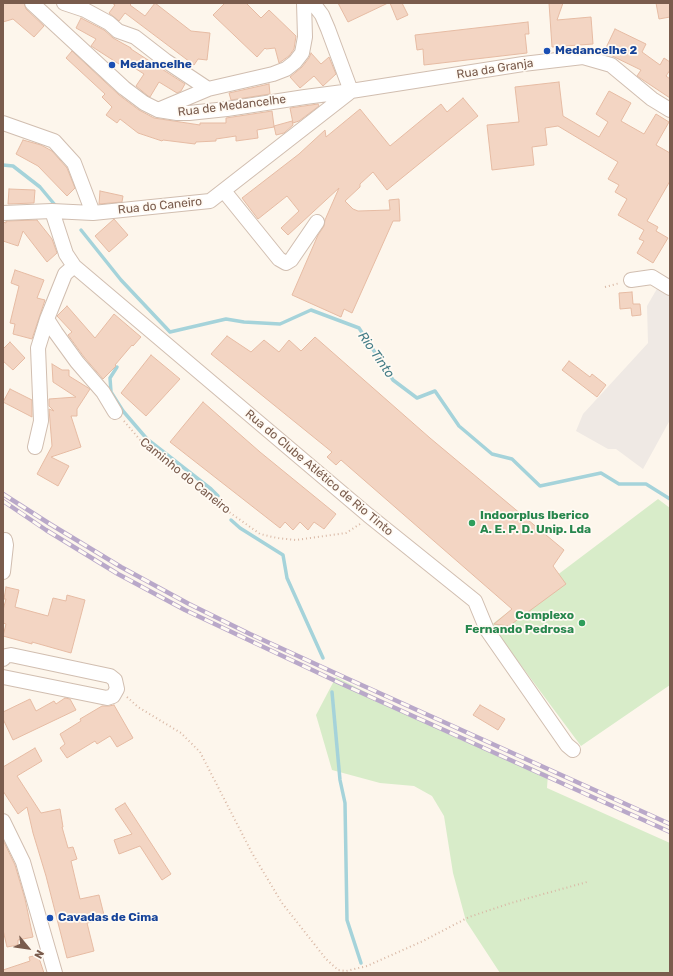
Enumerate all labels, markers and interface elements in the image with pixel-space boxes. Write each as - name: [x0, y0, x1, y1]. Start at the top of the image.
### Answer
- place label: Medancelhe 2: [555, 44, 637, 58]
- marker: Medancelhe 2: [542, 46, 552, 56]
- street label: Rua da Granja: [456, 56, 534, 82]
- place label: Medancelhe: [120, 58, 192, 72]
- marker: Medancelhe: [107, 60, 117, 70]
- street label: Rua de Medancelhe: [177, 92, 287, 120]
- street label: Rua do Caneiro: [117, 194, 203, 218]
- water label: Rio Tinto: [354, 329, 398, 381]
- street label: Rua do Clube Atlético de Rio Tinto: [242, 407, 396, 539]
- street label: Caminho do Caneiro: [137, 435, 233, 517]
- place label: Indoorplus Iberico A. E. P. D. Unip. Lda: [480, 509, 591, 537]
- marker: Indoorplus Iberico A. E. P. D. Unip. Lda: [467, 518, 477, 528]
- place label: Complexo Fernando Pedrosa: [465, 609, 574, 637]
- marker: Complexo Fernando Pedrosa: [577, 618, 587, 628]
- place label: Cavadas de Cima: [58, 911, 158, 925]
- marker: Cavadas de Cima: [45, 913, 55, 923]
- north arrow: [8, 928, 48, 968]
- text: N: [31, 947, 47, 961]

